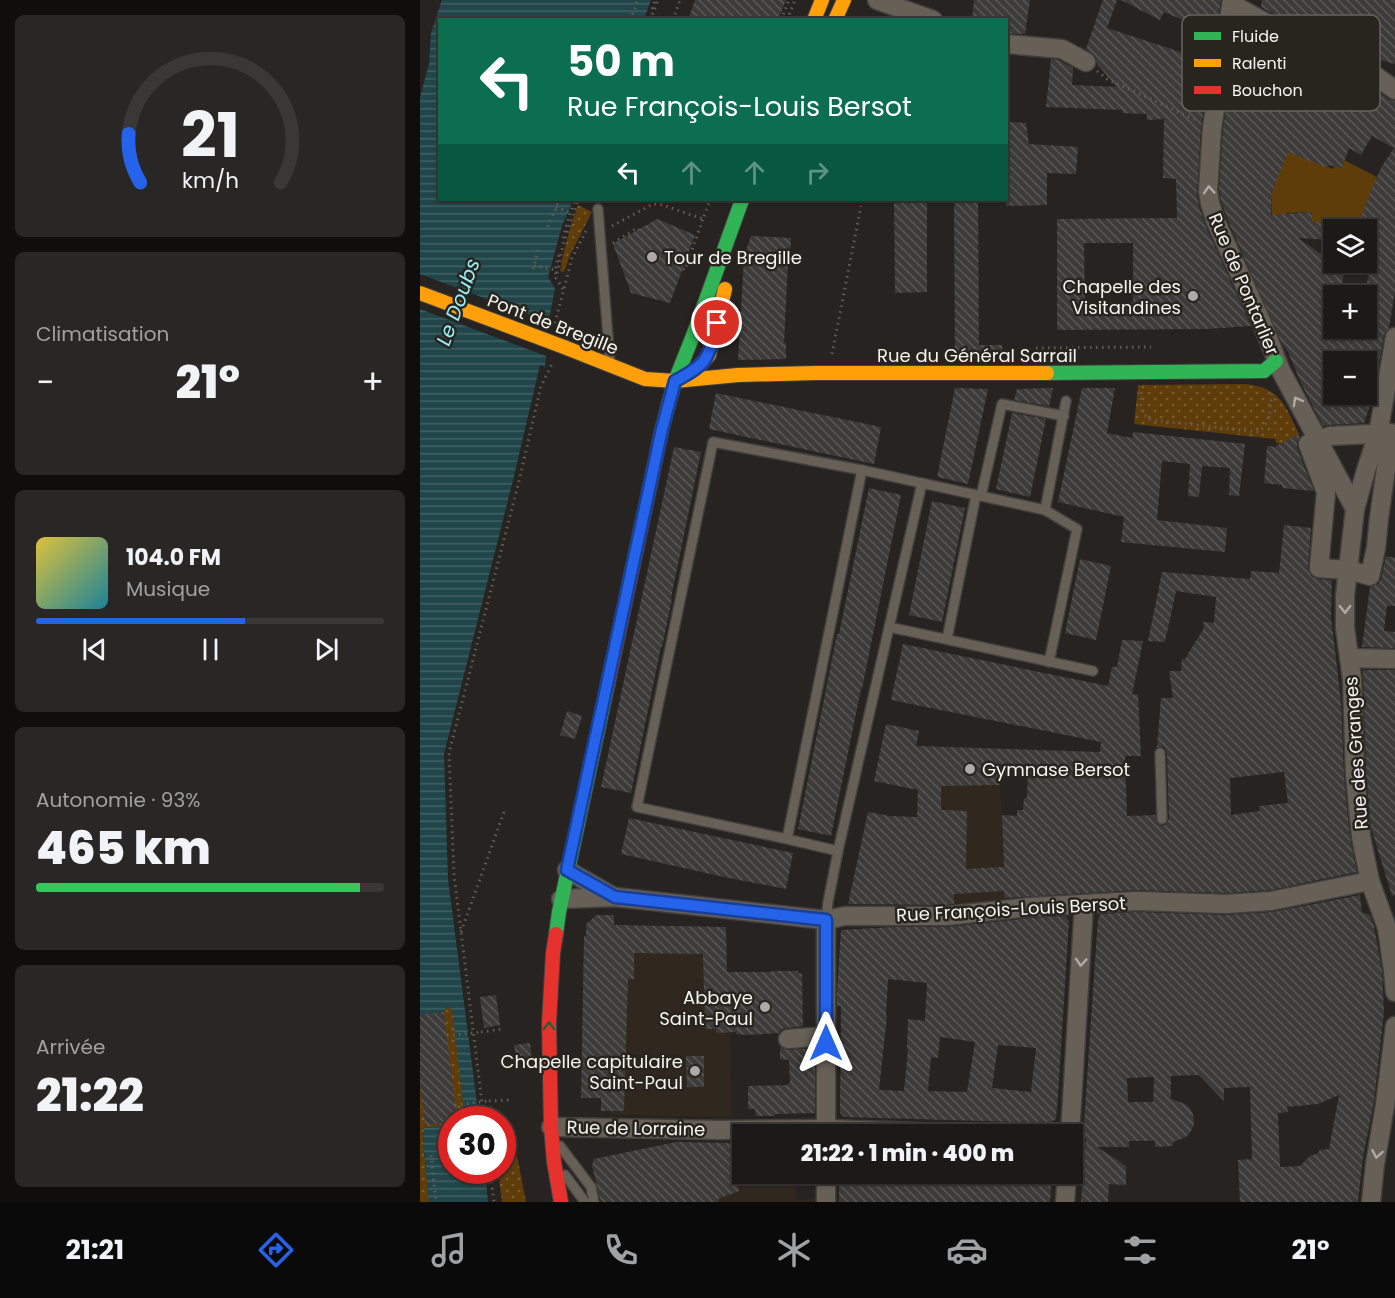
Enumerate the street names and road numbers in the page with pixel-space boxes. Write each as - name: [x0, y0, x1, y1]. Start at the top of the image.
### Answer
- street label: Rue de Pontarlier: [1203, 209, 1285, 359]
- street label: Pont de Bregille: [484, 288, 622, 360]
- street label: Rue du Général Sarrail: [877, 343, 1077, 368]
- street label: Rue des Granges: [1338, 676, 1374, 830]
- street label: Rue François-Louis Bersot: [896, 891, 1126, 927]
- street label: Rue de Lorraine: [567, 1114, 705, 1142]

